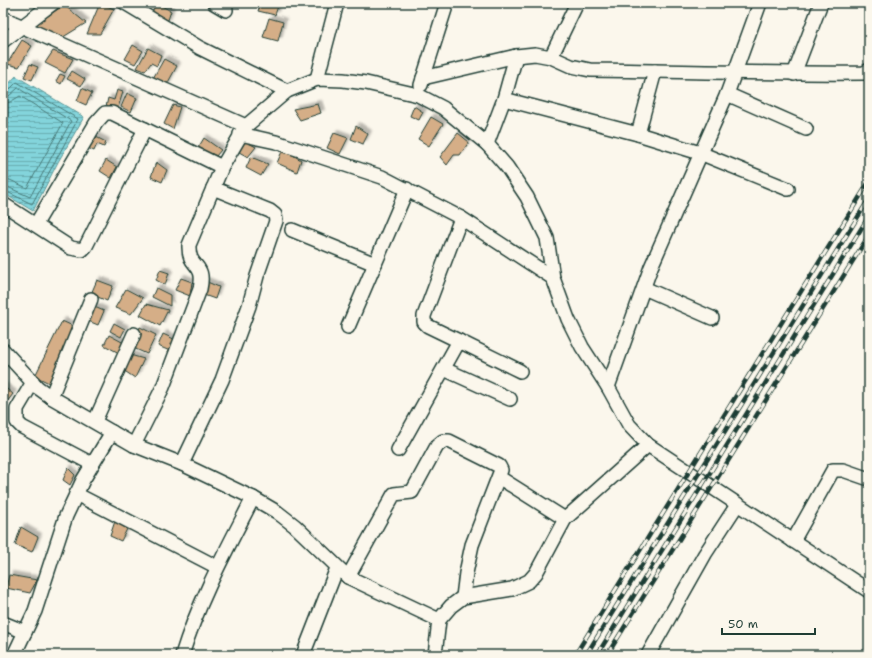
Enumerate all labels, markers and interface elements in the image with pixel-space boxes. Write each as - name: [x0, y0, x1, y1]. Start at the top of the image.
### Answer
- scale bar: [722, 610, 815, 636]
- text: 50 m: [728, 616, 758, 632]

